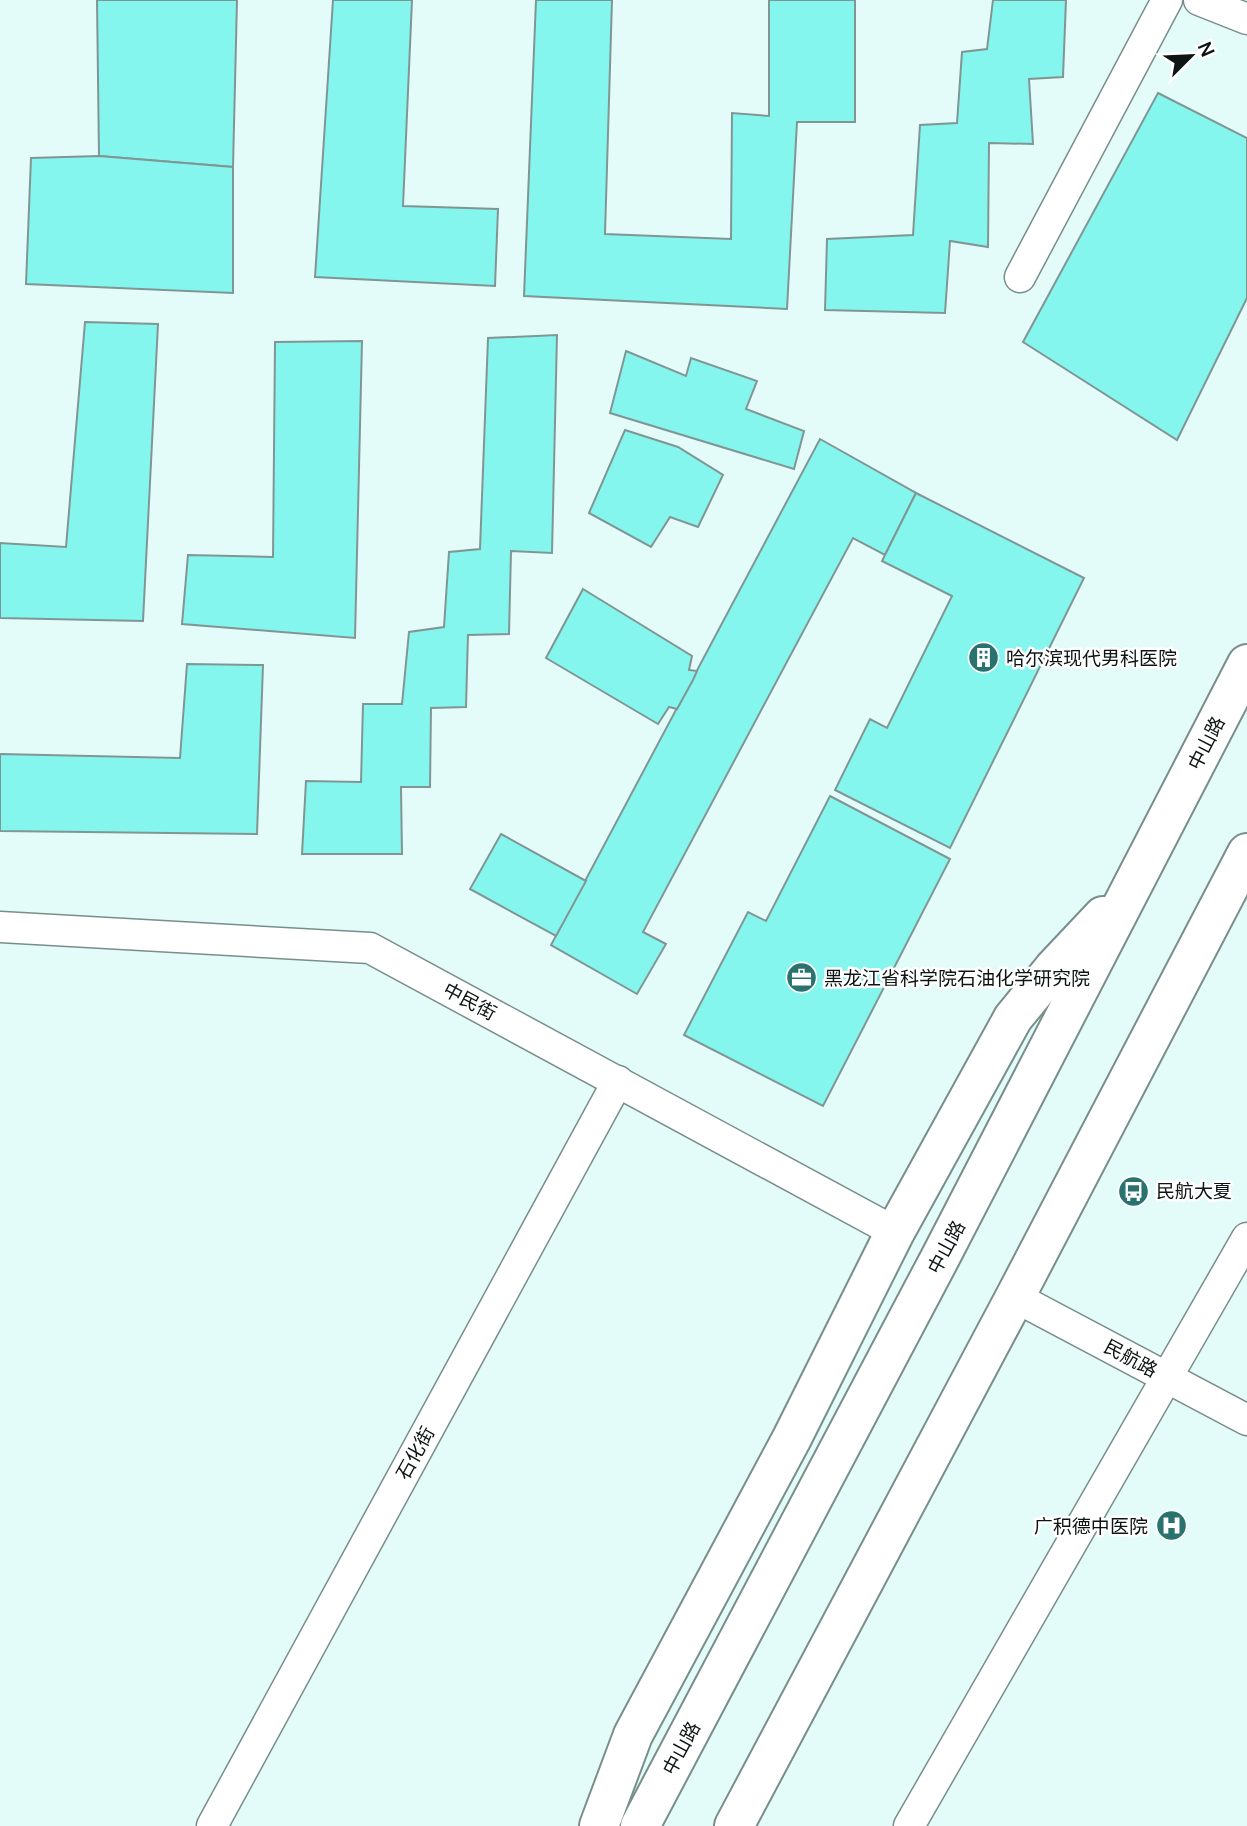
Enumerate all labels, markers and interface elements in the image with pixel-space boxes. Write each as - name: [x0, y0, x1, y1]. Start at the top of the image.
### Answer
- north arrow: [1156, 21, 1226, 91]
- text: N: [1192, 38, 1221, 61]
- building icon: 哈尔滨现代男科医院: [966, 641, 1000, 675]
- place label: 哈尔滨现代男科医院: [1006, 645, 1177, 671]
- street label: 中山路: [1181, 712, 1231, 774]
- office icon: 黑龙江省科学院石油化学研究院: [784, 961, 818, 995]
- place label: 黑龙江省科学院石油化学研究院: [824, 965, 1090, 991]
- street label: 中民街: [439, 976, 501, 1026]
- bus stop icon: 民航大夏: [1116, 1174, 1150, 1208]
- place label: 民航大夏: [1156, 1178, 1232, 1204]
- street label: 中山路: [921, 1216, 971, 1278]
- street label: 民航路: [1100, 1333, 1162, 1383]
- street label: 石化街: [390, 1422, 440, 1484]
- hospital icon: 广积德中医院: [1154, 1509, 1188, 1543]
- place label: 广积德中医院: [1034, 1513, 1148, 1539]
- street label: 中山路: [656, 1717, 706, 1779]

